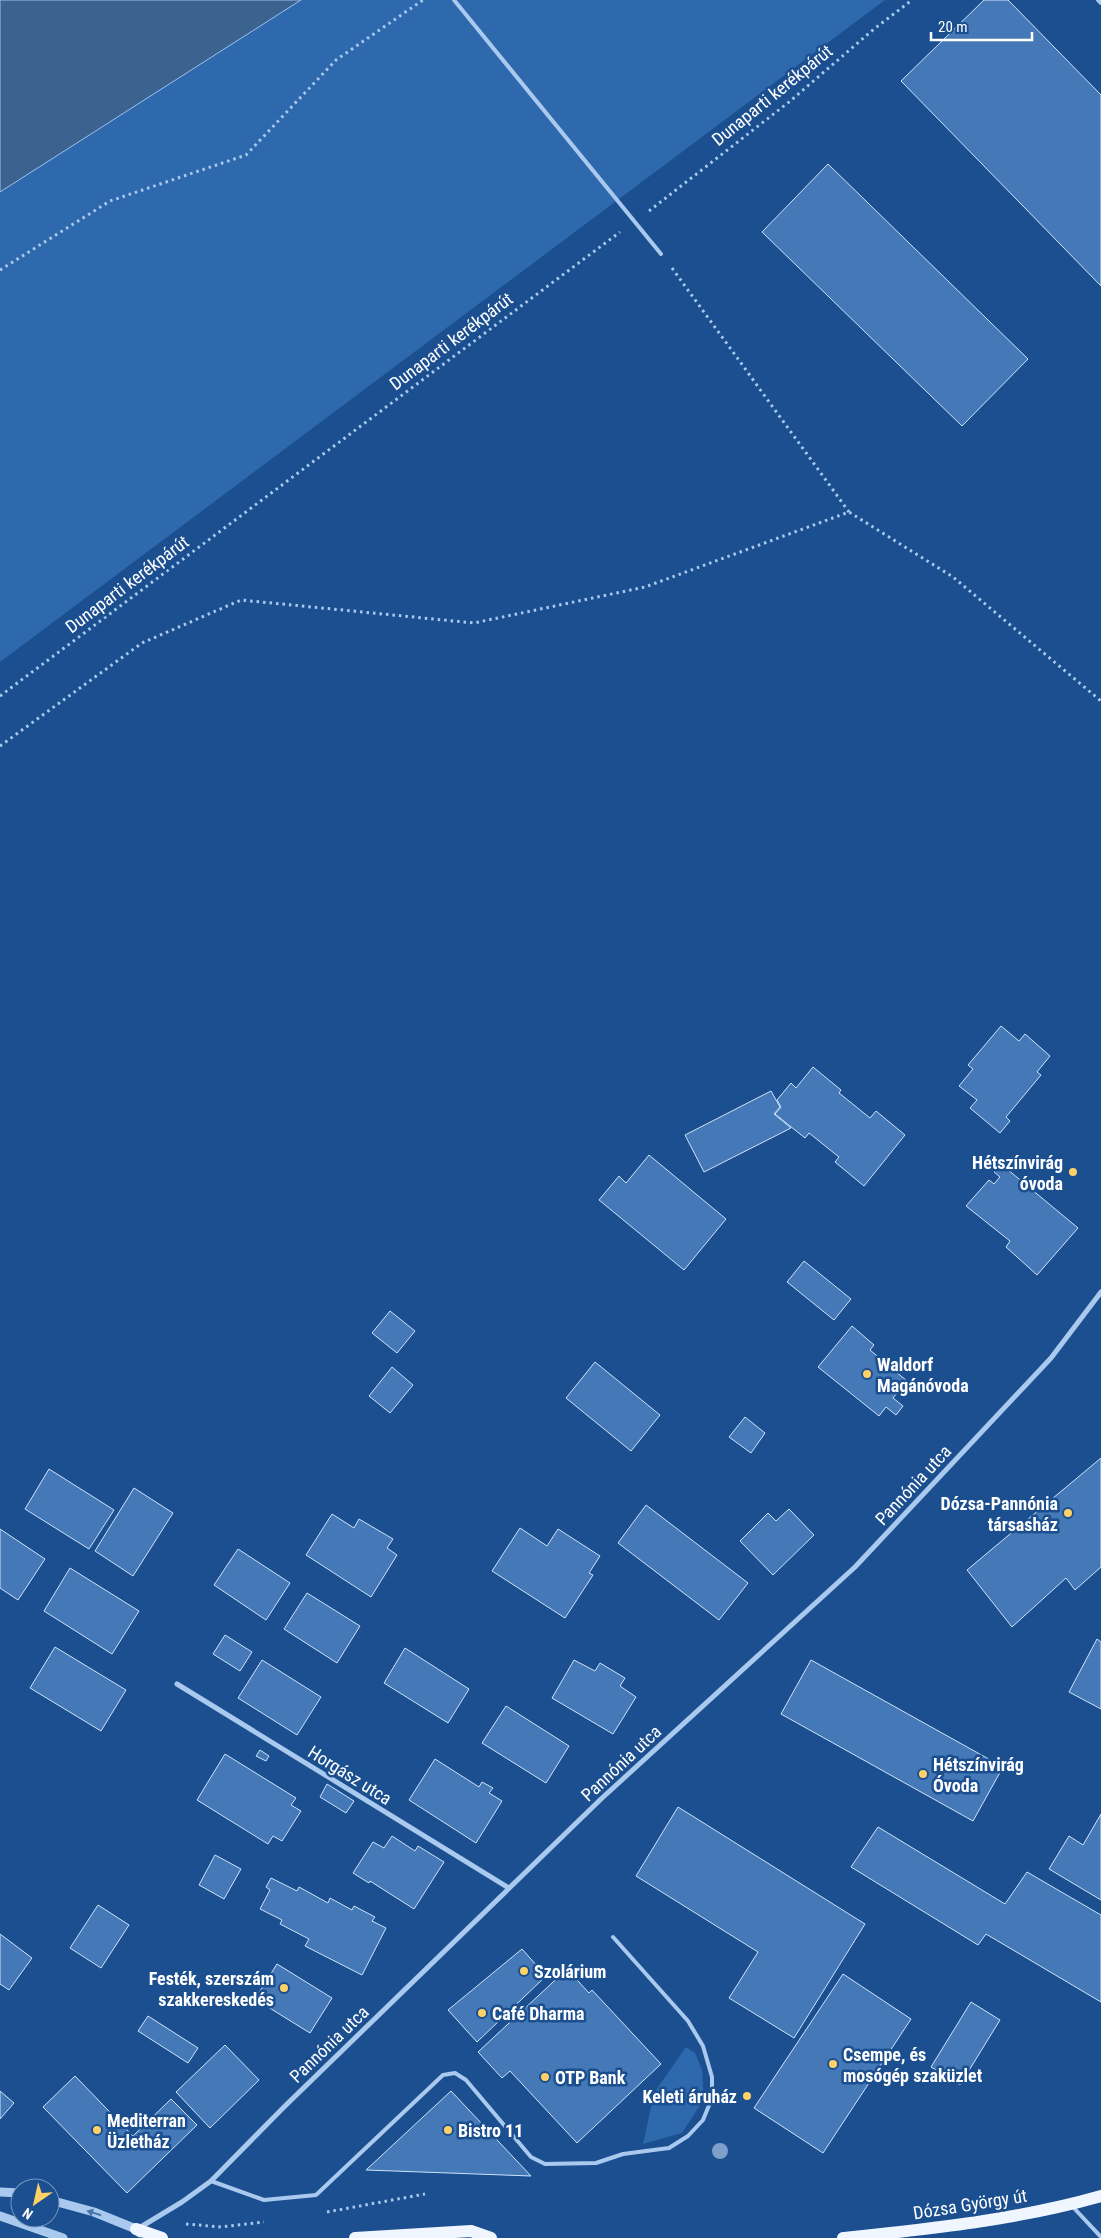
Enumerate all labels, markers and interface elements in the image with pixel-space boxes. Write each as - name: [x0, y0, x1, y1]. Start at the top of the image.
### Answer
- scale bar: [931, 10, 1032, 42]
- text: 20 m: [938, 18, 968, 36]
- street label: Dunaparti kerékpárút: [708, 40, 836, 150]
- street label: Dunaparti kerékpárút: [385, 288, 517, 394]
- street label: Dunaparti kerékpárút: [61, 531, 193, 637]
- place label: Hétszínvirág óvoda: [972, 1152, 1063, 1194]
- marker: Hétszínvirág óvoda: [1067, 1166, 1079, 1178]
- place label: Waldorf Magánóvoda: [877, 1354, 969, 1396]
- marker: Waldorf Magánóvoda: [861, 1368, 873, 1380]
- street label: Pannónia utca: [871, 1441, 955, 1529]
- place label: Dózsa-Pannónia társasház: [941, 1493, 1058, 1535]
- marker: Dózsa-Pannónia társasház: [1062, 1507, 1074, 1519]
- street label: Pannónia utca: [577, 1721, 665, 1805]
- street label: Horgász utca: [304, 1741, 396, 1809]
- place label: Hétszínvirág Óvoda: [933, 1754, 1024, 1796]
- marker: Hétszínvirág Óvoda: [917, 1768, 929, 1780]
- place label: Szolárium: [534, 1961, 606, 1982]
- marker: Szolárium: [518, 1965, 530, 1977]
- place label: Festék, szerszám szakkereskedés: [149, 1968, 274, 2010]
- marker: Festék, szerszám szakkereskedés: [278, 1982, 290, 1994]
- street label: Pannónia utca: [285, 2001, 373, 2087]
- place label: Café Dharma: [492, 2003, 585, 2024]
- marker: Café Dharma: [476, 2007, 488, 2019]
- place label: Csempe, és mosógép szaküzlet: [843, 2044, 983, 2086]
- marker: Csempe, és mosógép szaküzlet: [827, 2058, 839, 2070]
- place label: OTP Bank: [555, 2067, 626, 2088]
- marker: OTP Bank: [539, 2071, 551, 2083]
- place label: Keleti áruház: [643, 2086, 737, 2107]
- marker: Keleti áruház: [741, 2090, 753, 2102]
- place label: Mediterran Üzletház: [107, 2110, 186, 2152]
- place label: Bistro 11: [458, 2120, 523, 2141]
- marker: Mediterran Üzletház: [91, 2124, 103, 2136]
- marker: Bistro 11: [442, 2124, 454, 2136]
- north arrow: [10, 2178, 60, 2228]
- street label: Dózsa György út: [912, 2185, 1028, 2223]
- text: N: [20, 2205, 36, 2223]
- one-way arrow: [86, 2208, 101, 2216]

